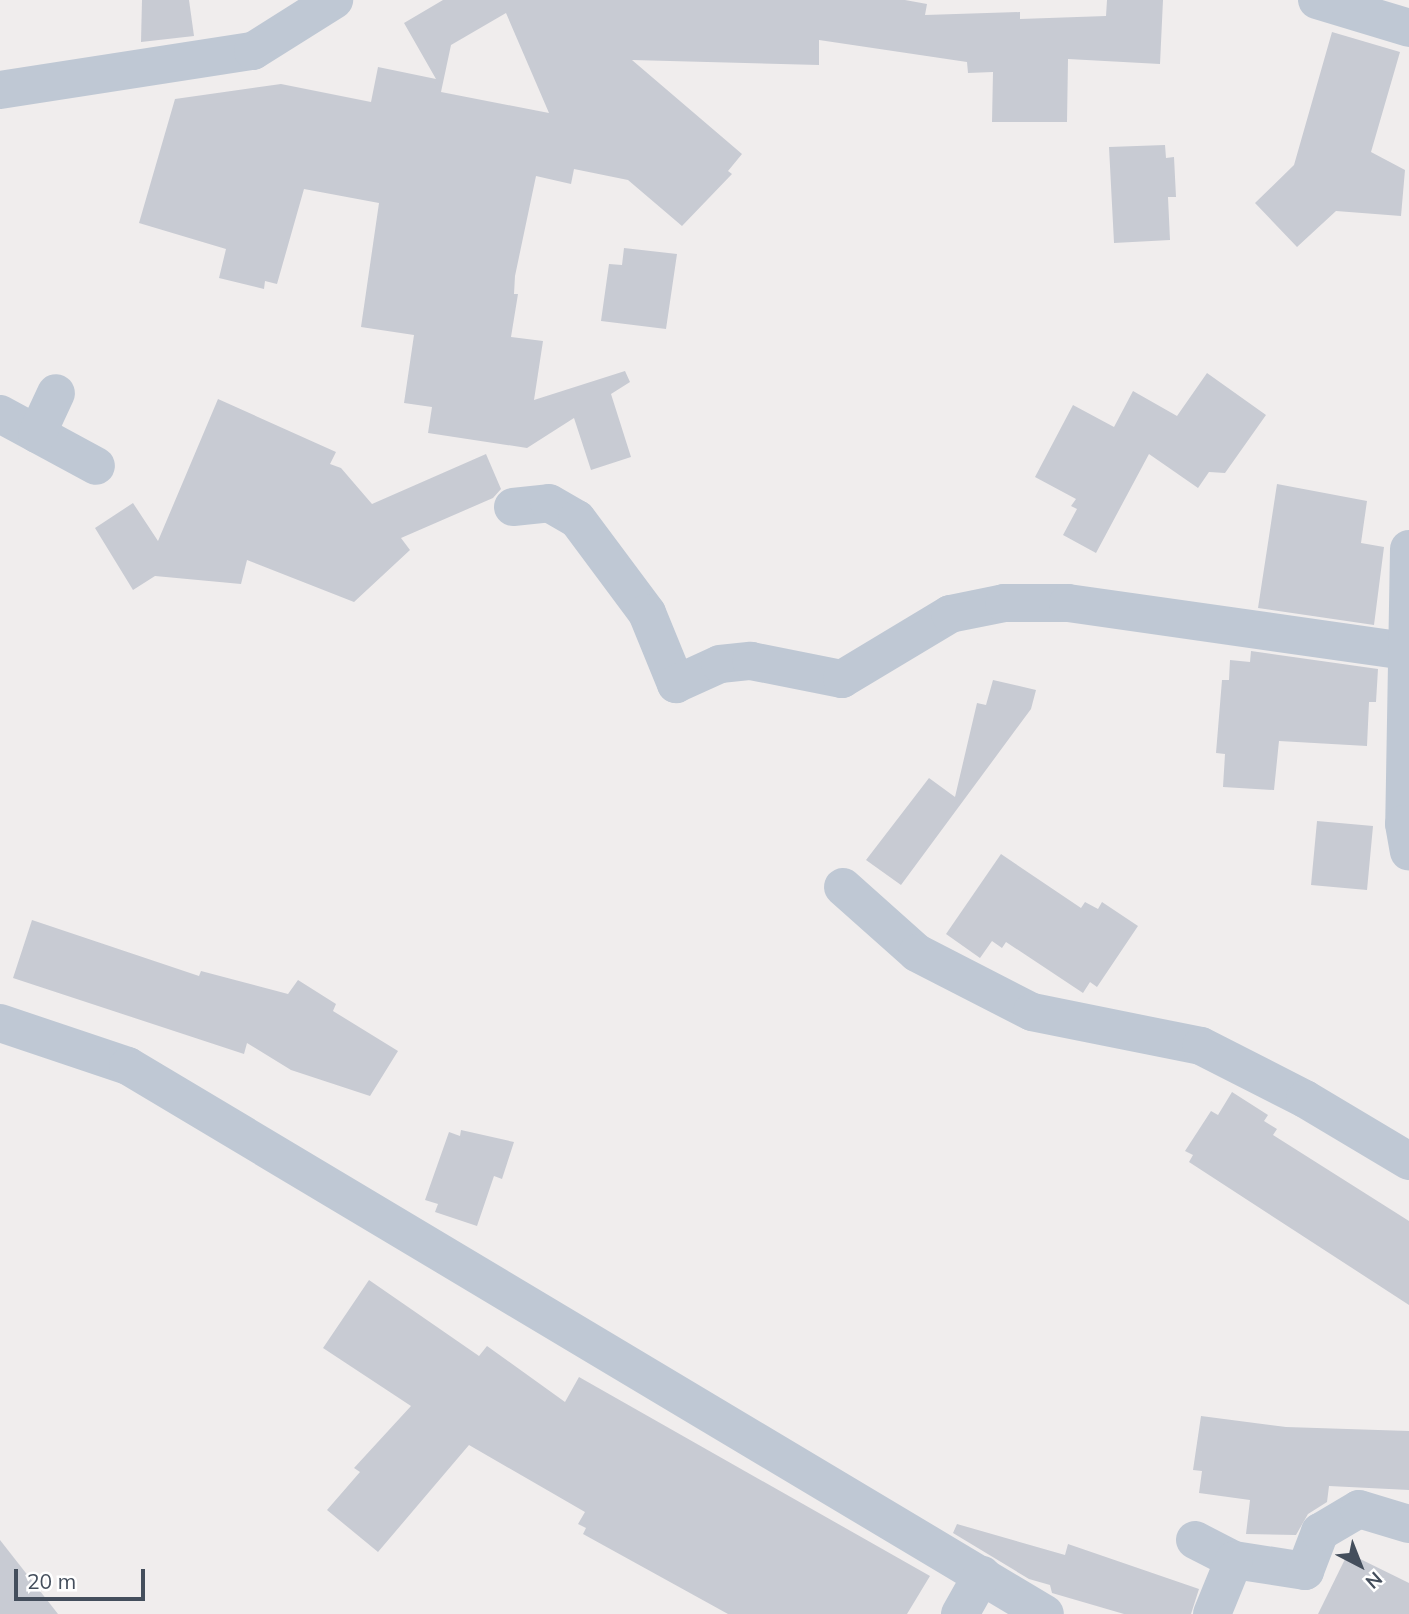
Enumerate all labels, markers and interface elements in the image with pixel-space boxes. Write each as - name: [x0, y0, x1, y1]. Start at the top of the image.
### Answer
- north arrow: [1325, 1530, 1395, 1600]
- scale bar: [18, 1554, 149, 1598]
- text: N: [1361, 1567, 1387, 1594]
- text: 20 m: [27, 1568, 76, 1594]

